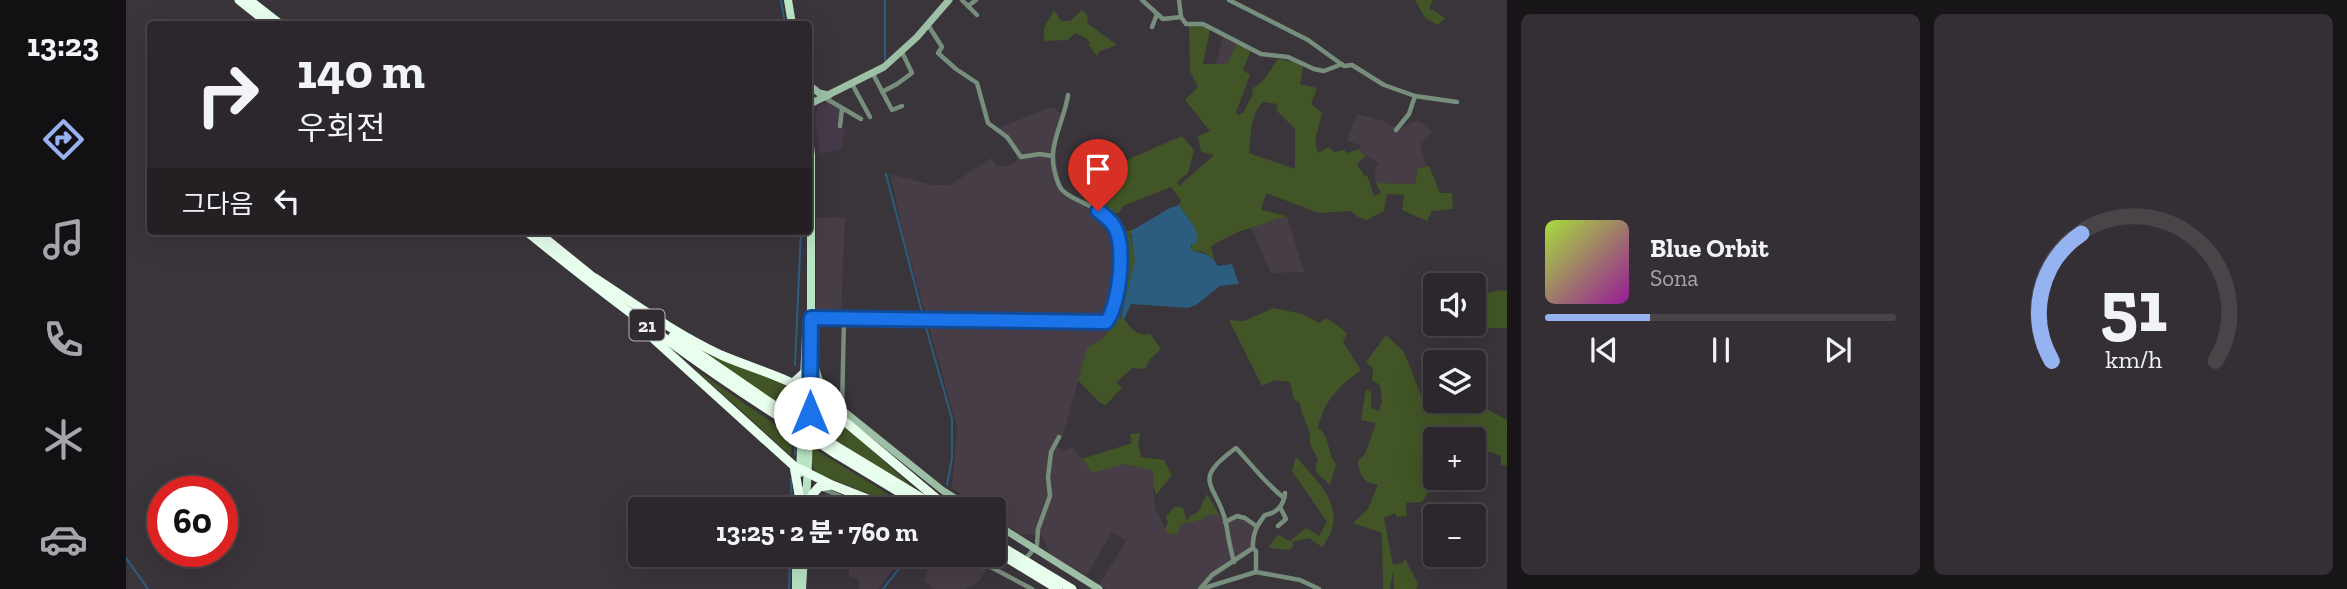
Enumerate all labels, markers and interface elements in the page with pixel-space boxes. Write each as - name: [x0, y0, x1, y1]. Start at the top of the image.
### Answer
- text: 13:23: [27, 26, 99, 64]
- text: 140 m: [297, 42, 425, 101]
- icon: right: [182, 49, 273, 140]
- text: 우회전: [297, 109, 385, 147]
- icon: directions: [39, 115, 88, 164]
- pin: [1068, 139, 1128, 211]
- icon: arrive: [1079, 150, 1117, 188]
- icon: left: [268, 182, 306, 220]
- text: 그다음: [182, 188, 254, 220]
- icon: music: [39, 215, 88, 264]
- text: Blue Orbit: [1650, 232, 1769, 264]
- text: 51: [2100, 262, 2167, 350]
- text: Sona: [1650, 264, 1698, 292]
- map controls: [1423, 273, 1486, 567]
- button: sound: [1423, 273, 1486, 336]
- road number: 21: [630, 310, 664, 340]
- icon: phone: [39, 315, 88, 364]
- icon: previous: [1585, 331, 1623, 369]
- icon: pause: [1702, 331, 1740, 369]
- icon: next: [1819, 331, 1857, 369]
- text: km/h: [2105, 343, 2162, 373]
- button: layers: [1423, 350, 1486, 413]
- position arrow: [773, 376, 847, 450]
- icon: climate: [39, 415, 88, 464]
- button: +: [1423, 427, 1486, 490]
- speed limit sign: 60: [147, 476, 238, 567]
- button: −: [1423, 504, 1486, 567]
- icon: car: [39, 515, 88, 564]
- text: 13:25 · 2 분 · 760 m: [716, 516, 918, 548]

